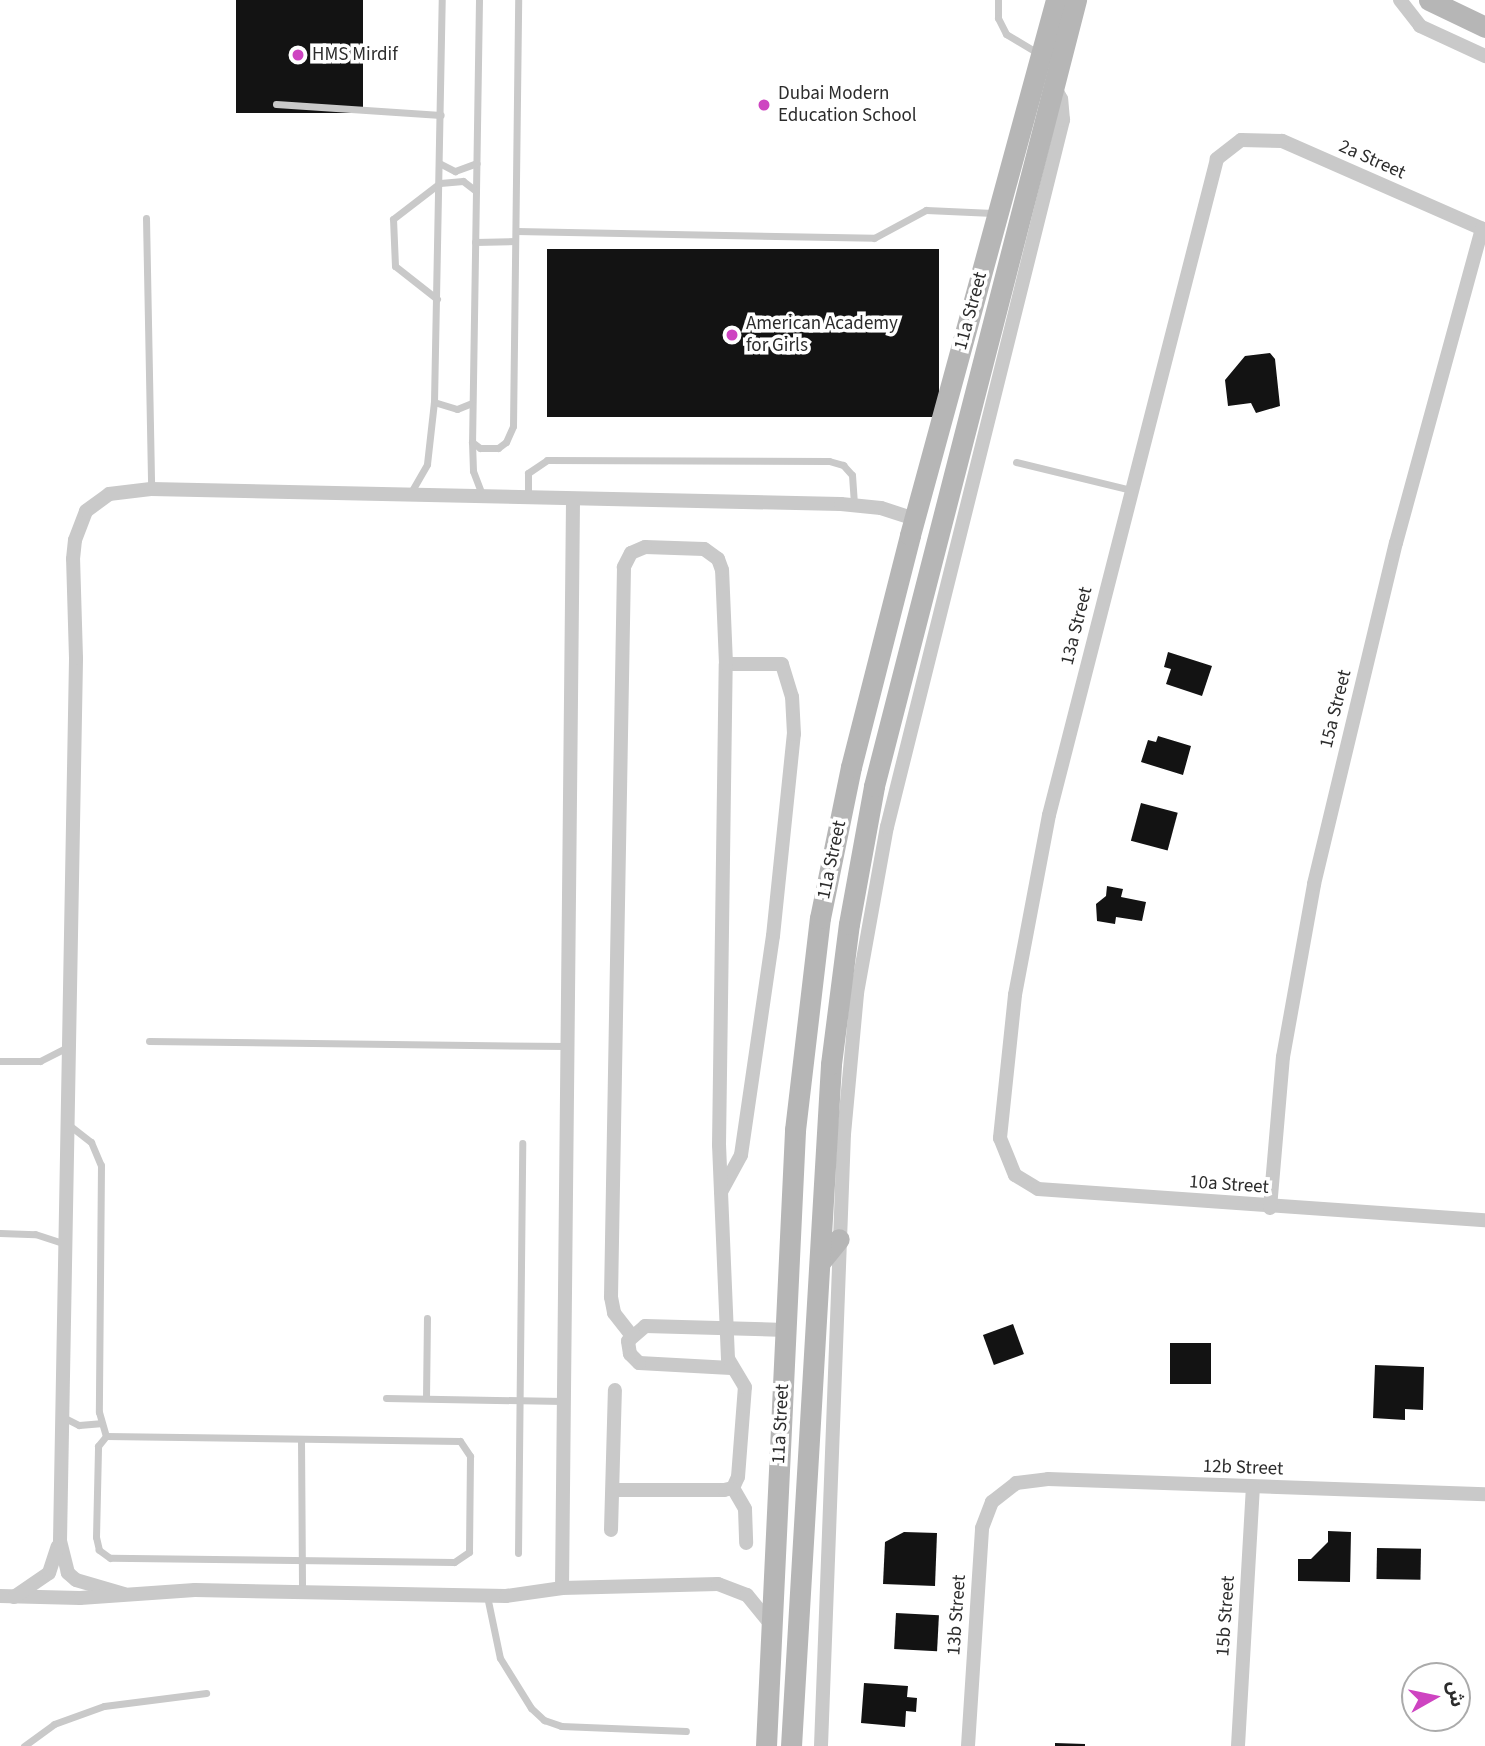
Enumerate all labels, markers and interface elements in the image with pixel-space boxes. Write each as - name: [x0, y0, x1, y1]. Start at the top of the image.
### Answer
- place label: HMS Mirdif: [312, 44, 398, 66]
- marker: HMS Mirdif: [290, 47, 306, 63]
- place label: Dubai Modern Education School: [778, 83, 917, 127]
- marker: Dubai Modern Education School: [756, 97, 772, 113]
- street label: 2a Street: [1335, 135, 1409, 185]
- street label: 11a Street: [950, 269, 992, 353]
- place label: American Academy for Girls: [746, 313, 898, 357]
- marker: American Academy for Girls: [724, 327, 740, 343]
- street label: 13a Street: [1056, 584, 1098, 668]
- street label: 15a Street: [1315, 667, 1357, 751]
- street label: 11a Street: [813, 819, 851, 901]
- street label: 10a Street: [1188, 1171, 1270, 1199]
- street label: 11a Street: [768, 1384, 794, 1464]
- street label: 12b Street: [1202, 1455, 1284, 1481]
- street label: 13b Street: [943, 1574, 971, 1656]
- street label: 15b Street: [1212, 1575, 1240, 1657]
- north arrow: [1401, 1662, 1471, 1732]
- text: ش: [1440, 1679, 1471, 1709]

